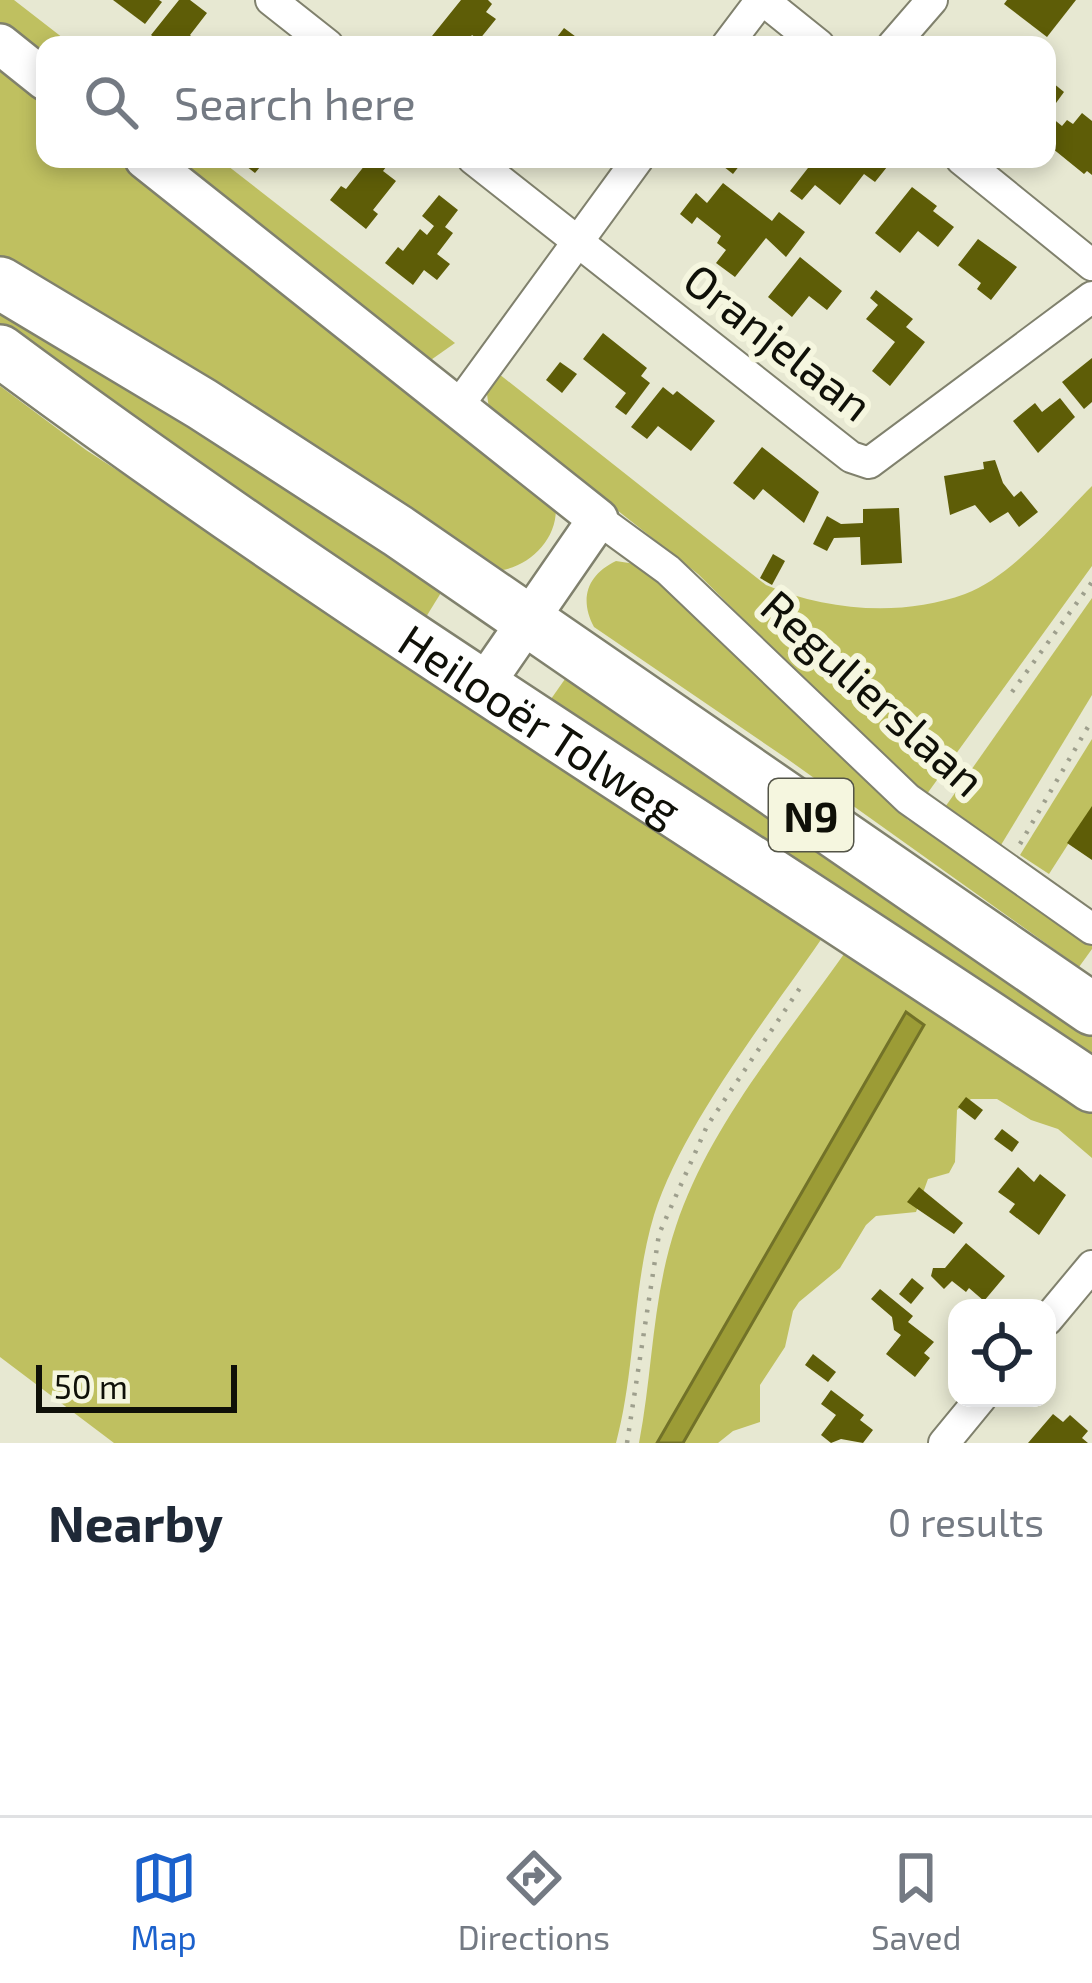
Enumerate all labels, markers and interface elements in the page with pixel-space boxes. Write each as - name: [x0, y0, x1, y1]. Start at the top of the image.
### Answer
- search box: [36, 36, 1056, 168]
- icon: search: [78, 69, 144, 135]
- text: Search here: [174, 75, 416, 129]
- street label: Oranjelaan: [674, 251, 884, 432]
- street label: Regulierslaan: [752, 578, 996, 806]
- street label: Heilooër Tolweg: [390, 612, 692, 836]
- road number: N9: [769, 779, 853, 851]
- map controls: [948, 1299, 1056, 1407]
- button: locate: [948, 1299, 1056, 1407]
- scale bar: [36, 1359, 237, 1412]
- text: 50 m: [54, 1366, 128, 1406]
- text: Nearby: [48, 1491, 223, 1552]
- text: 0 results: [888, 1498, 1044, 1545]
- tab: Map: [131, 1845, 197, 1957]
- tab: Directions: [458, 1845, 610, 1957]
- tab: Saved: [871, 1845, 961, 1957]

